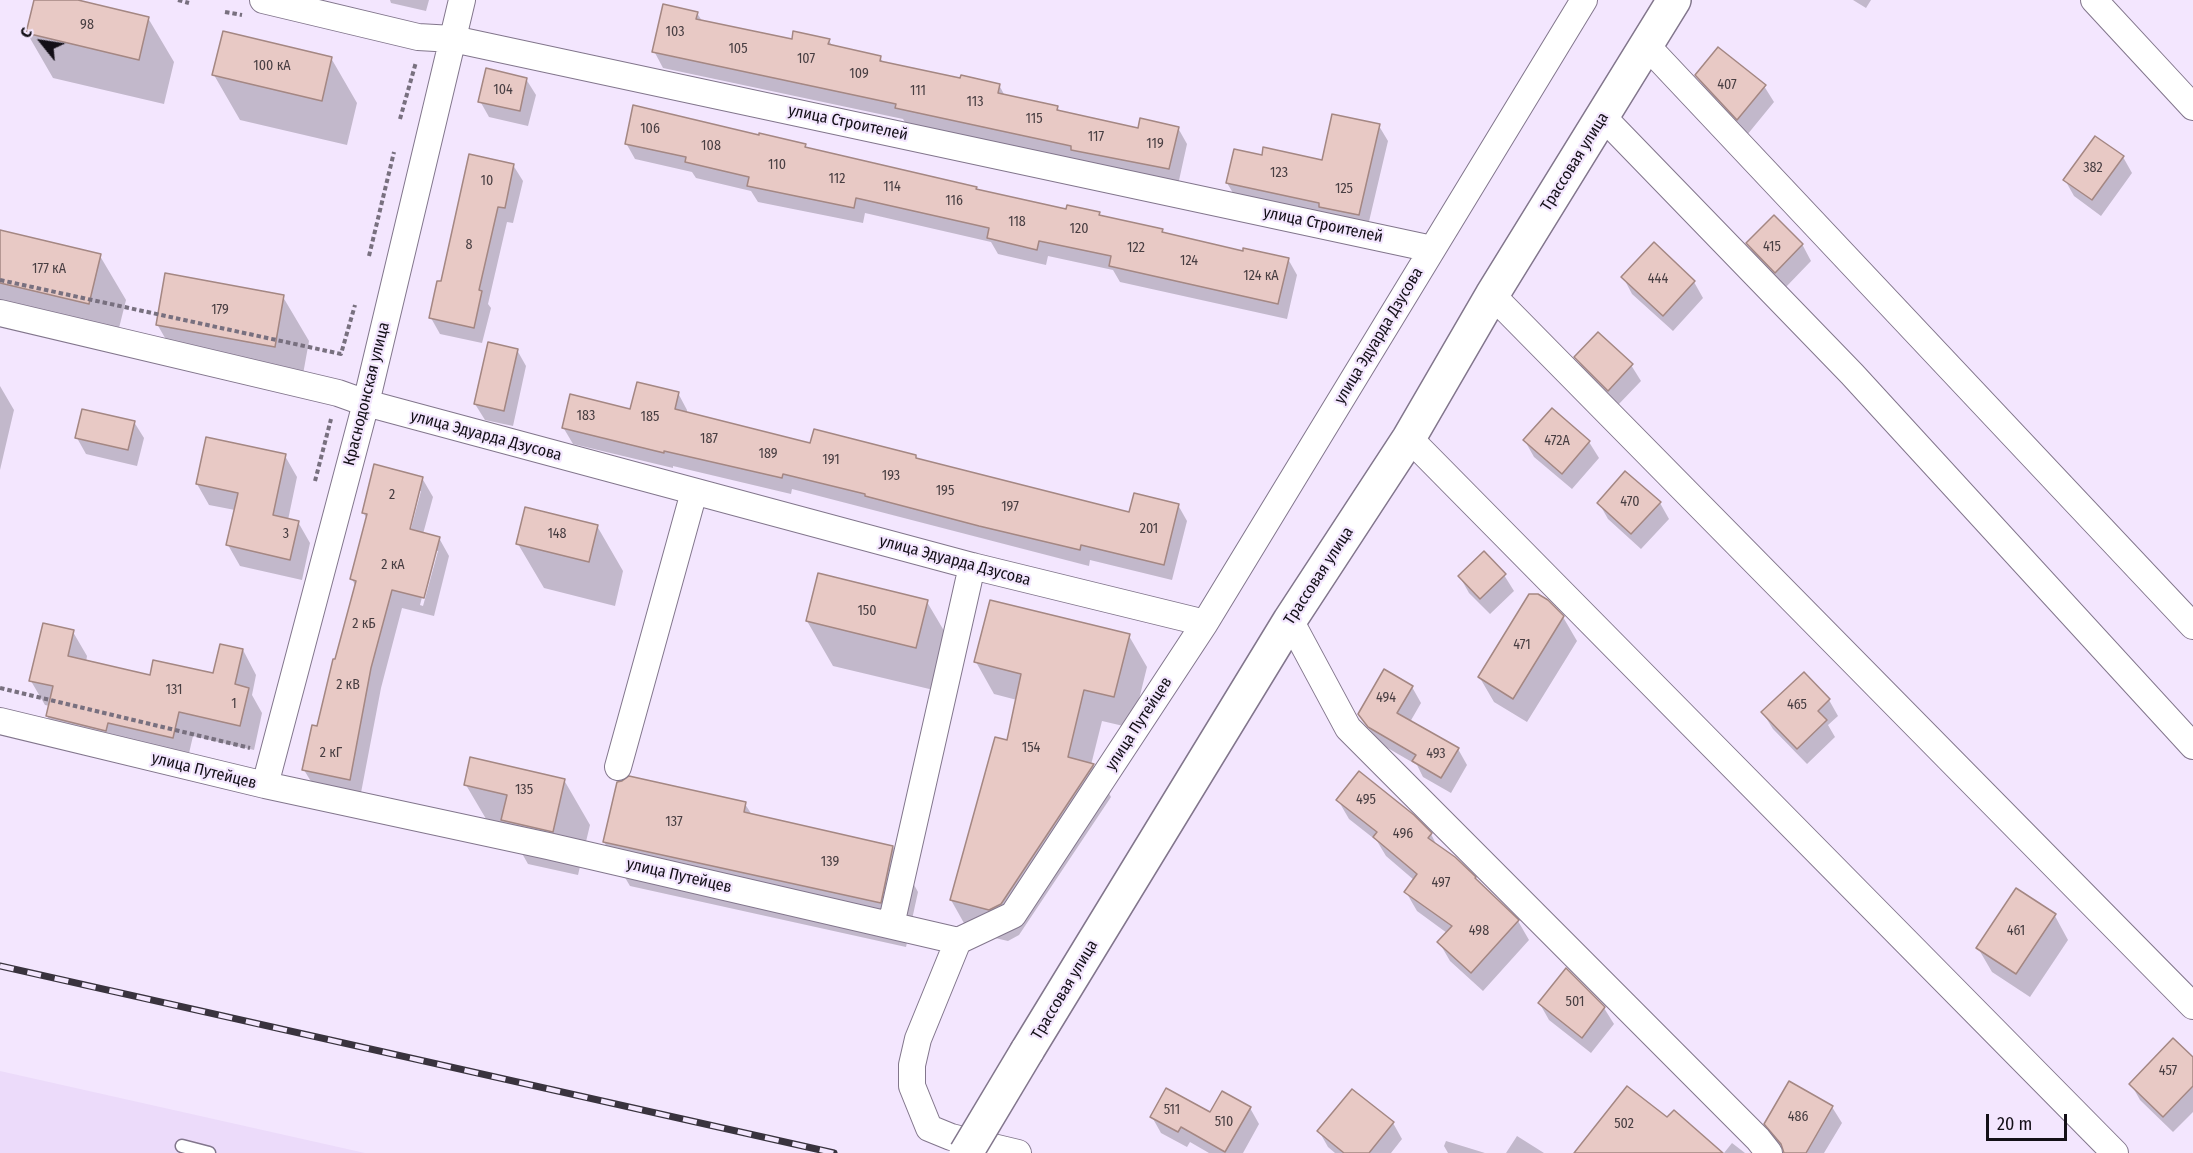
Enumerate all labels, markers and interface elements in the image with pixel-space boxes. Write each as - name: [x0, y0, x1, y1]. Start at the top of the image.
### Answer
- north arrow: [12, 12, 72, 72]
- house number: 98: [80, 17, 94, 33]
- text: С: [16, 24, 36, 41]
- house number: 103: [666, 24, 684, 40]
- house number: 105: [728, 41, 748, 57]
- house number: 107: [797, 51, 815, 67]
- house number: 100 кА: [253, 58, 291, 74]
- house number: 109: [849, 66, 869, 82]
- house number: 407: [1717, 77, 1737, 93]
- house number: 104: [493, 82, 513, 98]
- house number: 111: [910, 83, 926, 99]
- house number: 113: [966, 94, 984, 110]
- street label: улица Строителей: [786, 101, 910, 145]
- street label: Трассовая улица: [1537, 109, 1613, 215]
- house number: 115: [1025, 111, 1043, 127]
- house number: 106: [640, 121, 660, 137]
- house number: 117: [1088, 129, 1104, 145]
- house number: 119: [1146, 136, 1164, 152]
- house number: 108: [701, 138, 721, 154]
- house number: 110: [768, 157, 786, 173]
- house number: 382: [2083, 160, 2103, 176]
- house number: 123: [1270, 165, 1288, 181]
- house number: 112: [829, 171, 845, 187]
- house number: 10: [481, 173, 493, 189]
- house number: 114: [883, 179, 901, 195]
- house number: 125: [1335, 181, 1353, 197]
- house number: 116: [945, 193, 963, 209]
- street label: улица Строителей: [1261, 203, 1385, 247]
- house number: 118: [1008, 214, 1026, 230]
- house number: 120: [1070, 221, 1088, 237]
- house number: 8: [466, 237, 472, 253]
- house number: 415: [1763, 239, 1781, 255]
- house number: 122: [1127, 240, 1145, 256]
- house number: 124: [1180, 253, 1198, 269]
- house number: 177 кА: [32, 261, 66, 277]
- street label: улица Эдуарда Дзусова: [1331, 264, 1427, 408]
- house number: 124 кА: [1243, 268, 1279, 284]
- house number: 444: [1648, 271, 1668, 287]
- house number: 179: [211, 302, 229, 318]
- street label: Краснодонская улица: [340, 320, 394, 468]
- street label: улица Эдуарда Дзусова: [408, 407, 564, 465]
- house number: 183: [577, 408, 595, 424]
- house number: 185: [641, 409, 659, 425]
- house number: 187: [700, 431, 718, 447]
- house number: 472А: [1544, 433, 1570, 449]
- house number: 189: [758, 446, 778, 462]
- house number: 191: [822, 452, 840, 468]
- house number: 193: [882, 468, 900, 484]
- house number: 195: [936, 483, 954, 499]
- house number: 2: [389, 487, 395, 503]
- house number: 470: [1620, 494, 1640, 510]
- house number: 197: [1001, 499, 1019, 515]
- house number: 201: [1140, 521, 1158, 537]
- street label: Трассовая улица: [1280, 524, 1358, 628]
- house number: 3: [283, 526, 289, 542]
- house number: 148: [547, 526, 567, 542]
- street label: улица Эдуарда Дзусова: [877, 532, 1033, 590]
- house number: 2 кА: [381, 557, 405, 573]
- house number: 150: [857, 603, 877, 619]
- house number: 2 кБ: [352, 616, 376, 632]
- house number: 471: [1513, 637, 1531, 653]
- street label: улица Путейцев: [1102, 674, 1176, 774]
- house number: 2 кВ: [336, 677, 360, 693]
- house number: 131: [166, 682, 182, 698]
- house number: 494: [1376, 690, 1396, 706]
- house number: 1: [231, 696, 237, 712]
- house number: 465: [1787, 697, 1807, 713]
- house number: 154: [1022, 740, 1040, 756]
- house number: 2 кГ: [320, 745, 342, 761]
- house number: 493: [1426, 746, 1446, 762]
- street label: улица Путейцев: [150, 749, 258, 793]
- house number: 135: [515, 782, 533, 798]
- house number: 495: [1356, 792, 1376, 808]
- house number: 137: [665, 814, 683, 830]
- house number: 496: [1393, 826, 1413, 842]
- house number: 139: [821, 854, 839, 870]
- street label: улица Путейцев: [624, 855, 734, 897]
- house number: 497: [1432, 875, 1450, 891]
- house number: 498: [1469, 923, 1489, 939]
- house number: 461: [2007, 923, 2025, 939]
- street label: Трассовая улица: [1028, 937, 1102, 1043]
- house number: 501: [1566, 994, 1584, 1010]
- house number: 457: [2159, 1063, 2177, 1079]
- house number: 511: [1164, 1102, 1180, 1118]
- scale bar: [1989, 1102, 2070, 1140]
- house number: 486: [1788, 1109, 1808, 1125]
- text: 20 m: [1997, 1113, 2032, 1135]
- house number: 510: [1215, 1114, 1233, 1130]
- house number: 502: [1614, 1116, 1634, 1132]

